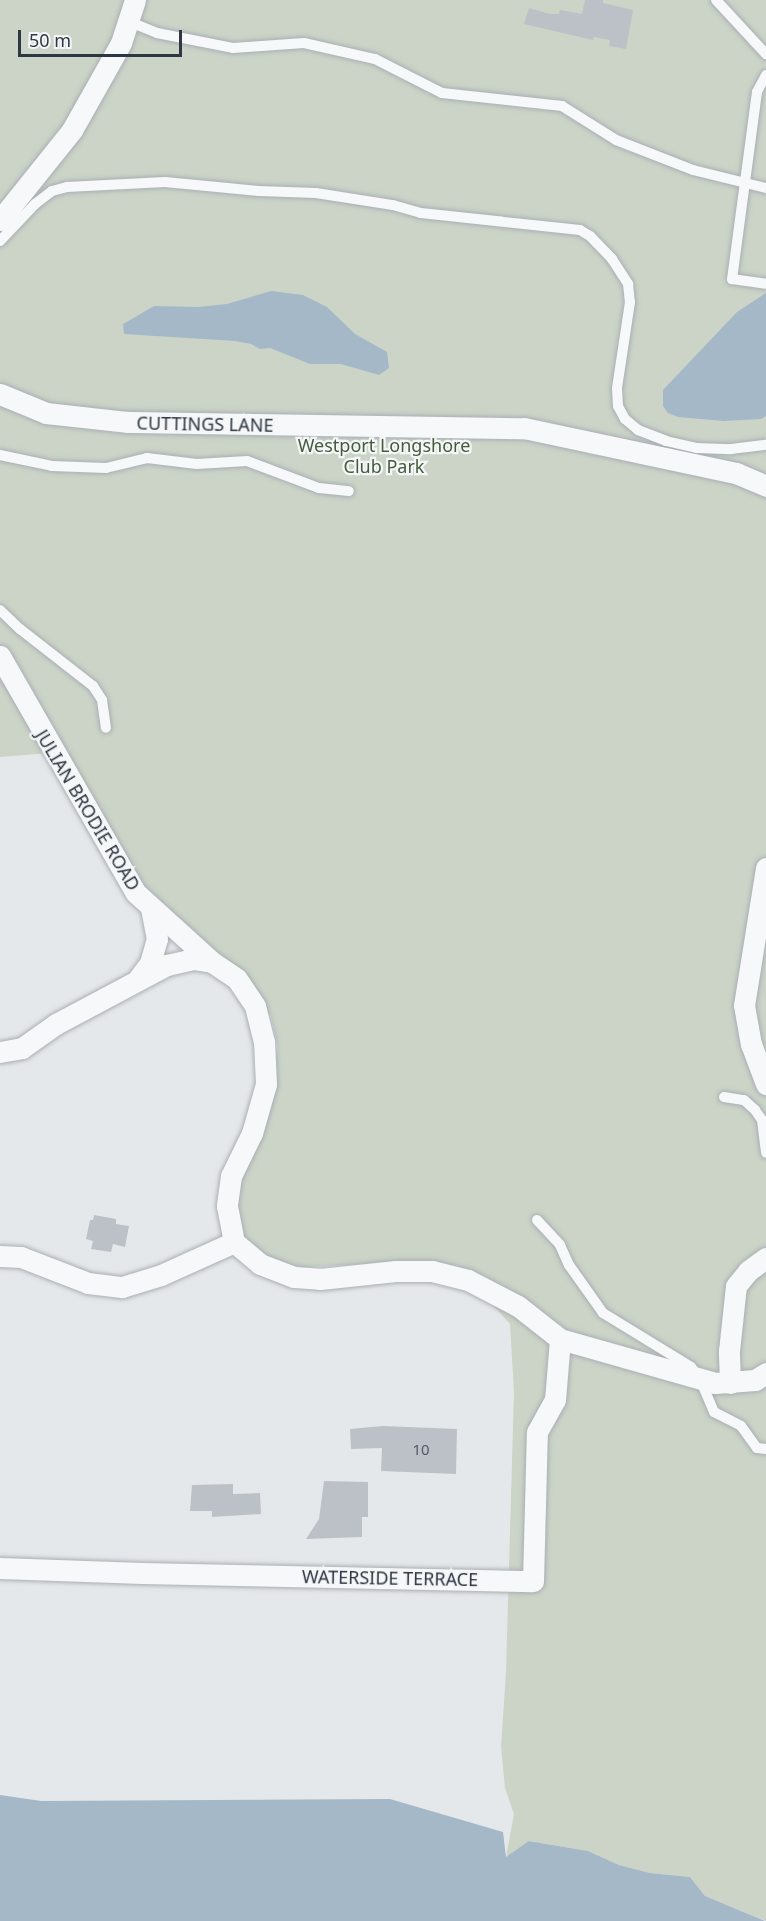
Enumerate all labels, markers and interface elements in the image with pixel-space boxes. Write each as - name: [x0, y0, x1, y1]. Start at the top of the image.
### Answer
- scale bar: [21, 18, 184, 56]
- text: 50 m: [29, 28, 71, 52]
- street label: CUTTINGS LANE: [136, 412, 274, 436]
- park label: Westport Longshore Club Park: [298, 435, 470, 478]
- street label: JULIAN BRODIE ROAD: [31, 726, 145, 894]
- house number: 10: [412, 1441, 430, 1459]
- street label: WATERSIDE TERRACE: [302, 1566, 478, 1590]

